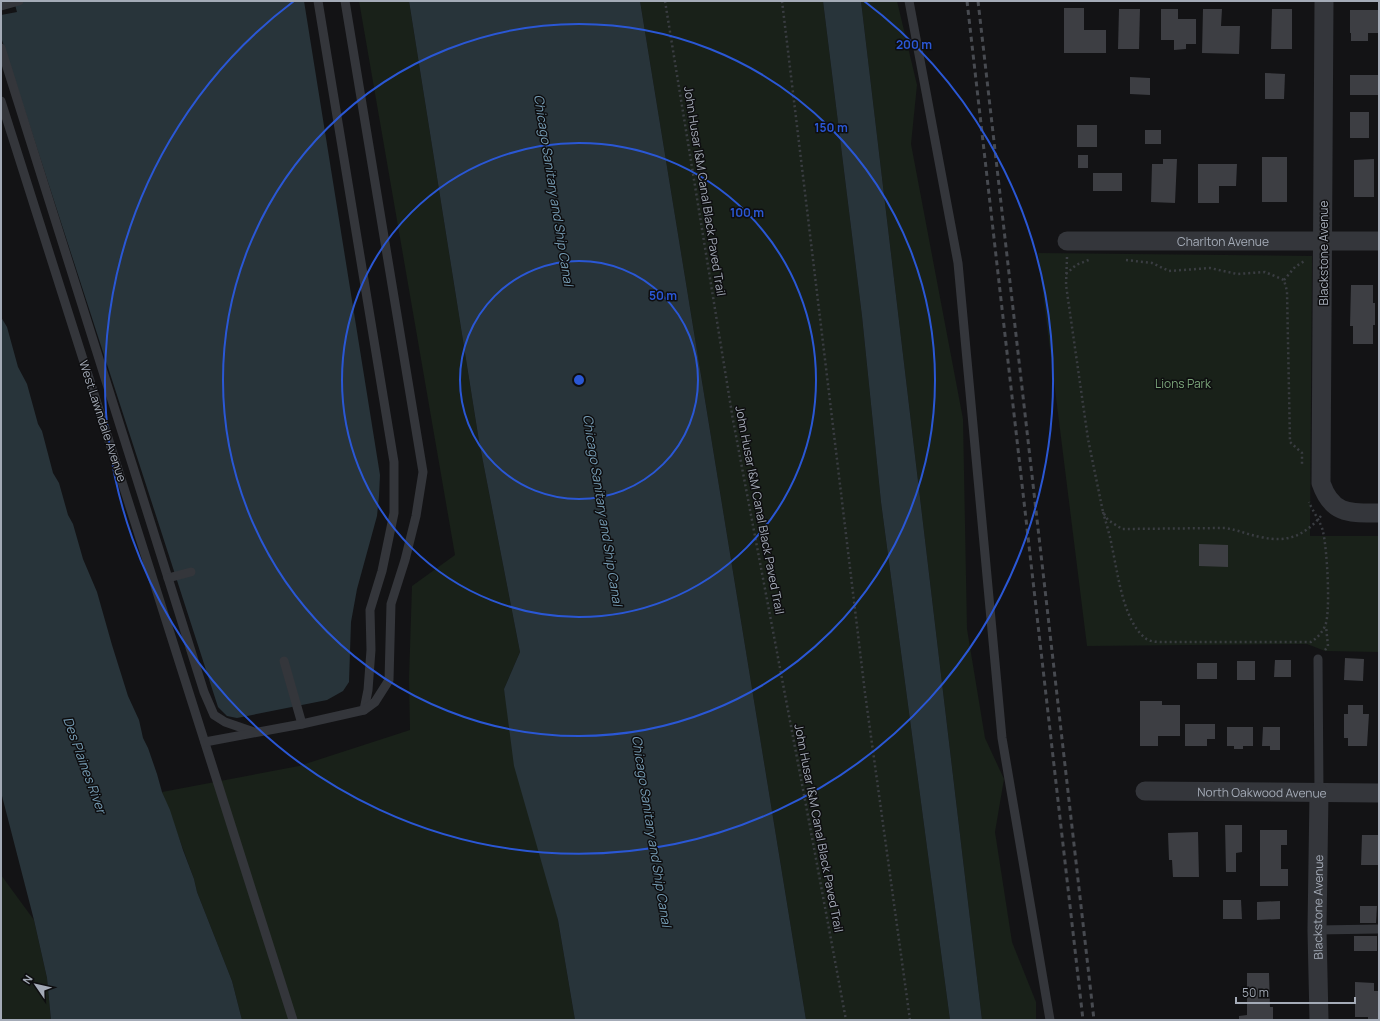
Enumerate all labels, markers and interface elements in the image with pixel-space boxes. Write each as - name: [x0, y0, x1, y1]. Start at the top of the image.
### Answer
- text: 200 m: [896, 36, 932, 53]
- street label: John Husar I&M Canal Black Paved Trail: [680, 85, 730, 297]
- water label: Chicago Sanitary and Ship Canal: [530, 93, 578, 289]
- text: 150 m: [814, 119, 848, 136]
- street label: Blackstone Avenue: [1315, 201, 1332, 305]
- text: 100 m: [730, 204, 764, 221]
- street label: Charlton Avenue: [1177, 233, 1269, 250]
- text: 50 m: [649, 287, 677, 304]
- street label: West Lawndale Avenue: [75, 358, 131, 484]
- centre of rings: [572, 373, 586, 387]
- park label: Lions Park: [1155, 375, 1212, 392]
- street label: John Husar I&M Canal Black Paved Trail: [731, 404, 789, 616]
- water label: Chicago Sanitary and Ship Canal: [579, 413, 627, 609]
- water label: Des Plaines River: [59, 714, 112, 818]
- street label: John Husar I&M Canal Black Paved Trail: [790, 722, 848, 934]
- water label: Chicago Sanitary and Ship Canal: [628, 734, 676, 930]
- street label: North Oakwood Avenue: [1197, 783, 1327, 801]
- street label: Blackstone Avenue: [1308, 854, 1327, 960]
- north arrow: [16, 965, 56, 1005]
- text: N: [19, 972, 36, 987]
- scale bar: [1236, 979, 1355, 1005]
- text: 50 m: [1242, 984, 1269, 1001]

